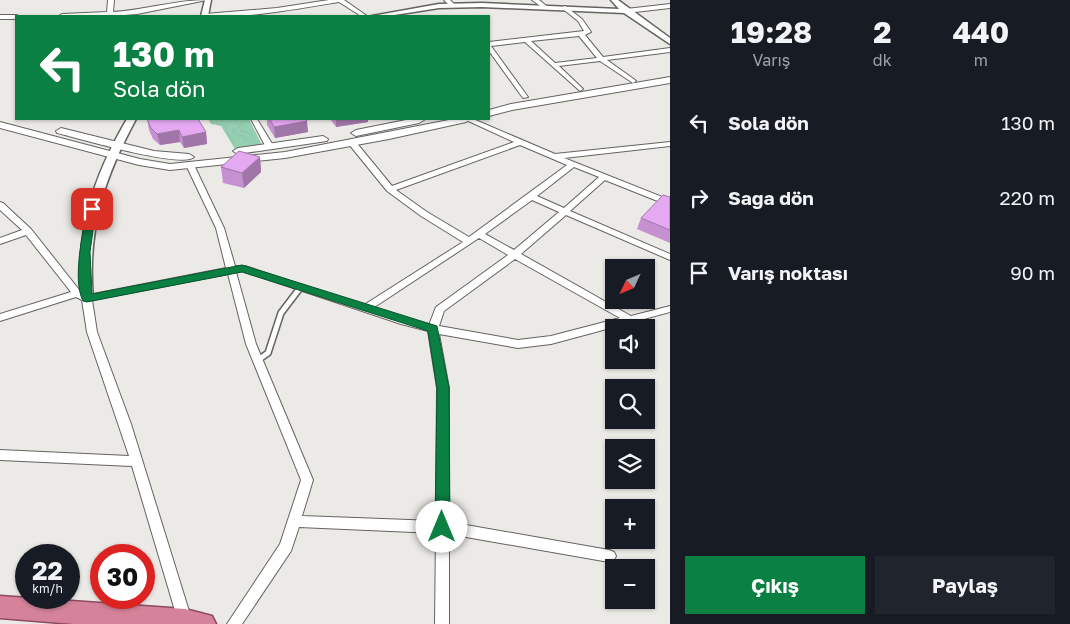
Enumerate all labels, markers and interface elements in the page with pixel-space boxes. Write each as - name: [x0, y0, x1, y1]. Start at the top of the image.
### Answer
- text: 19:28: [731, 14, 812, 50]
- text: 2: [873, 14, 891, 50]
- text: 440: [952, 14, 1009, 50]
- text: 130 m: [113, 33, 215, 75]
- icon: left: [30, 35, 95, 100]
- text: Varış: [753, 50, 790, 70]
- text: dk: [873, 50, 892, 70]
- text: m: [974, 50, 988, 70]
- text: Sola dön: [113, 75, 206, 102]
- icon: left: [685, 109, 713, 137]
- text: Sola dön: [728, 111, 809, 134]
- text: 130 m: [1001, 111, 1055, 134]
- icon: right: [685, 184, 713, 212]
- text: Sağa dön: [728, 186, 814, 209]
- text: 220 m: [1000, 186, 1055, 209]
- pin: [71, 188, 113, 230]
- icon: arrive: [78, 195, 106, 223]
- north arrow: [605, 259, 655, 309]
- map controls: [605, 259, 655, 609]
- icon: arrive: [685, 259, 713, 287]
- text: Varış noktası: [728, 261, 848, 284]
- text: 90 m: [1010, 261, 1055, 284]
- button: sound: [605, 319, 655, 369]
- button: search: [605, 379, 655, 429]
- button: layers: [605, 439, 655, 489]
- button: +: [605, 499, 655, 549]
- position arrow: [415, 500, 467, 552]
- speed limit sign: 30: [90, 544, 155, 609]
- text: 22: [32, 555, 63, 586]
- button: Çıkış: [685, 556, 865, 614]
- button: Paylaş: [875, 556, 1055, 614]
- button: −: [605, 559, 655, 609]
- text: km/h: [32, 581, 63, 596]

